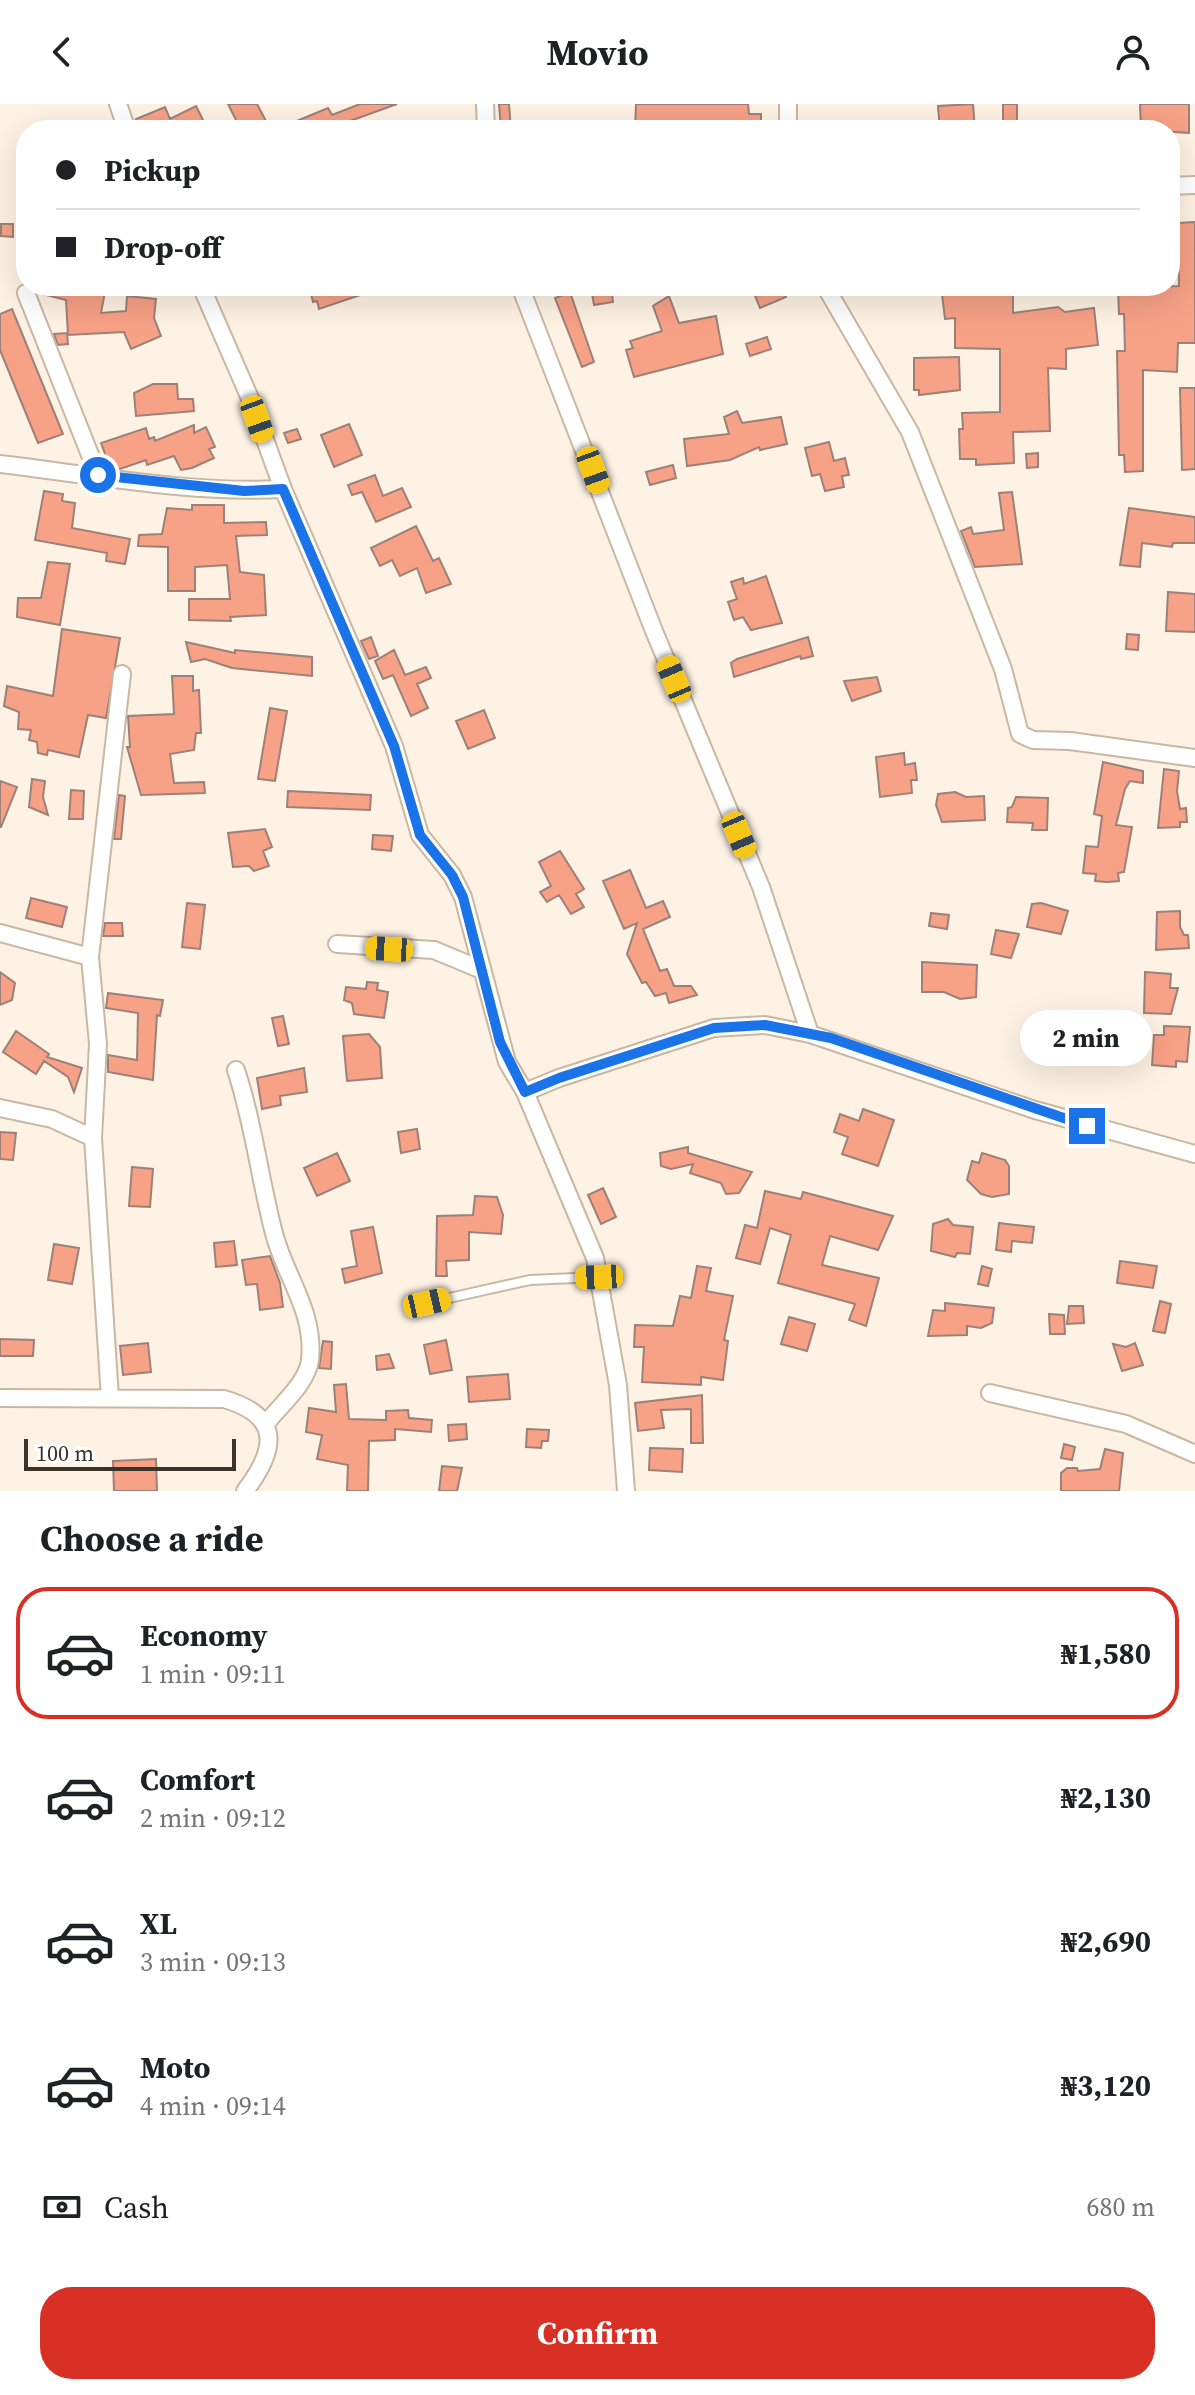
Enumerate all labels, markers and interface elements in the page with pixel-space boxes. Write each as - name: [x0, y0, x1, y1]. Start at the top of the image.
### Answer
- text: Movio: [546, 28, 649, 77]
- icon: back: [40, 30, 84, 74]
- icon: person: [1111, 30, 1155, 74]
- text: Pickup: [104, 150, 200, 191]
- text: Drop-off: [104, 227, 222, 268]
- car: [238, 392, 276, 446]
- car: [574, 443, 612, 497]
- route start: [80, 457, 116, 493]
- car: [654, 652, 694, 706]
- car: [719, 808, 759, 862]
- car: [364, 936, 414, 962]
- callout: 2 min: [1021, 1010, 1153, 1066]
- text: 2 min: [1052, 1020, 1120, 1056]
- route end: [1069, 1108, 1105, 1144]
- car: [575, 1264, 623, 1290]
- car: [401, 1286, 453, 1320]
- scale bar: [24, 1435, 236, 1471]
- text: 100 m: [36, 1438, 94, 1468]
- text: Choose a ride: [40, 1514, 263, 1563]
- text: Economy: [140, 1615, 268, 1656]
- icon: car: [44, 1617, 116, 1689]
- text: ₦1,580: [1061, 1633, 1151, 1674]
- text: 1 min · 09:11: [140, 1656, 286, 1692]
- text: Comfort: [140, 1759, 255, 1800]
- icon: car: [44, 1761, 116, 1833]
- text: ₦2,130: [1061, 1777, 1151, 1818]
- text: 2 min · 09:12: [140, 1800, 286, 1836]
- text: XL: [140, 1903, 177, 1944]
- icon: car: [44, 1905, 116, 1977]
- text: ₦2,690: [1061, 1921, 1151, 1962]
- text: 3 min · 09:13: [140, 1944, 286, 1980]
- text: Moto: [140, 2047, 211, 2088]
- icon: car: [44, 2049, 116, 2121]
- text: ₦3,120: [1061, 2065, 1151, 2106]
- text: 4 min · 09:14: [140, 2088, 286, 2124]
- icon: cash: [40, 2185, 84, 2229]
- text: Cash: [104, 2187, 169, 2228]
- text: 680 m: [1087, 2189, 1155, 2225]
- button: Confirm: [40, 2287, 1155, 2379]

